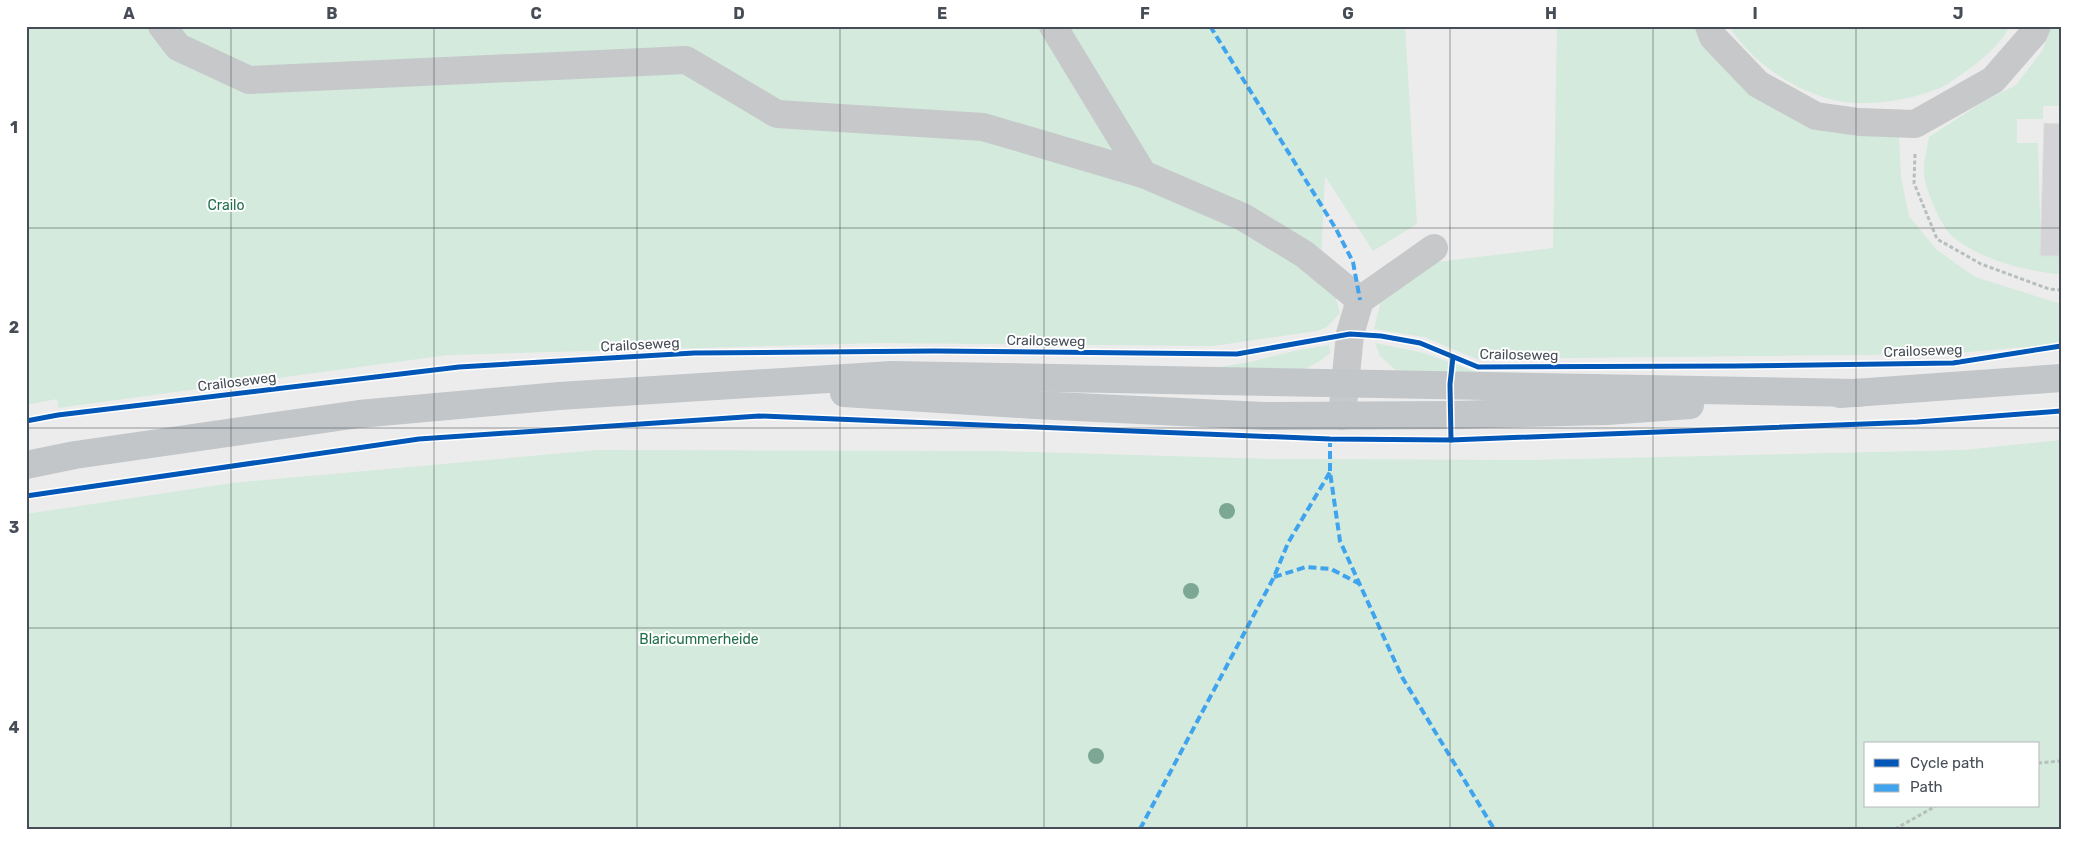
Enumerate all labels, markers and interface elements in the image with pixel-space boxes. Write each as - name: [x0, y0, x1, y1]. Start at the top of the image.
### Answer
- text: A: [123, 4, 135, 23]
- text: B: [326, 4, 338, 23]
- text: C: [530, 4, 542, 23]
- text: D: [733, 4, 745, 23]
- text: E: [937, 4, 947, 23]
- text: F: [1140, 4, 1150, 23]
- text: G: [1342, 4, 1354, 23]
- text: H: [1545, 4, 1557, 23]
- text: I: [1752, 4, 1758, 23]
- text: J: [1953, 4, 1963, 23]
- text: 1: [10, 118, 18, 137]
- park label: Crailo: [207, 197, 245, 214]
- text: 2: [9, 318, 19, 337]
- street label: Crailoseweg: [1006, 332, 1086, 350]
- street label: Crailoseweg: [600, 334, 680, 356]
- street label: Crailoseweg: [1883, 341, 1963, 361]
- street label: Crailoseweg: [1479, 346, 1559, 364]
- street label: Crailoseweg: [197, 369, 277, 395]
- text: 3: [9, 518, 19, 537]
- park label: Blaricummerheide: [639, 631, 759, 648]
- text: 4: [9, 718, 20, 737]
- legend: [1864, 742, 2040, 808]
- text: Cycle path: [1910, 754, 1984, 772]
- text: Path: [1910, 778, 1943, 796]

